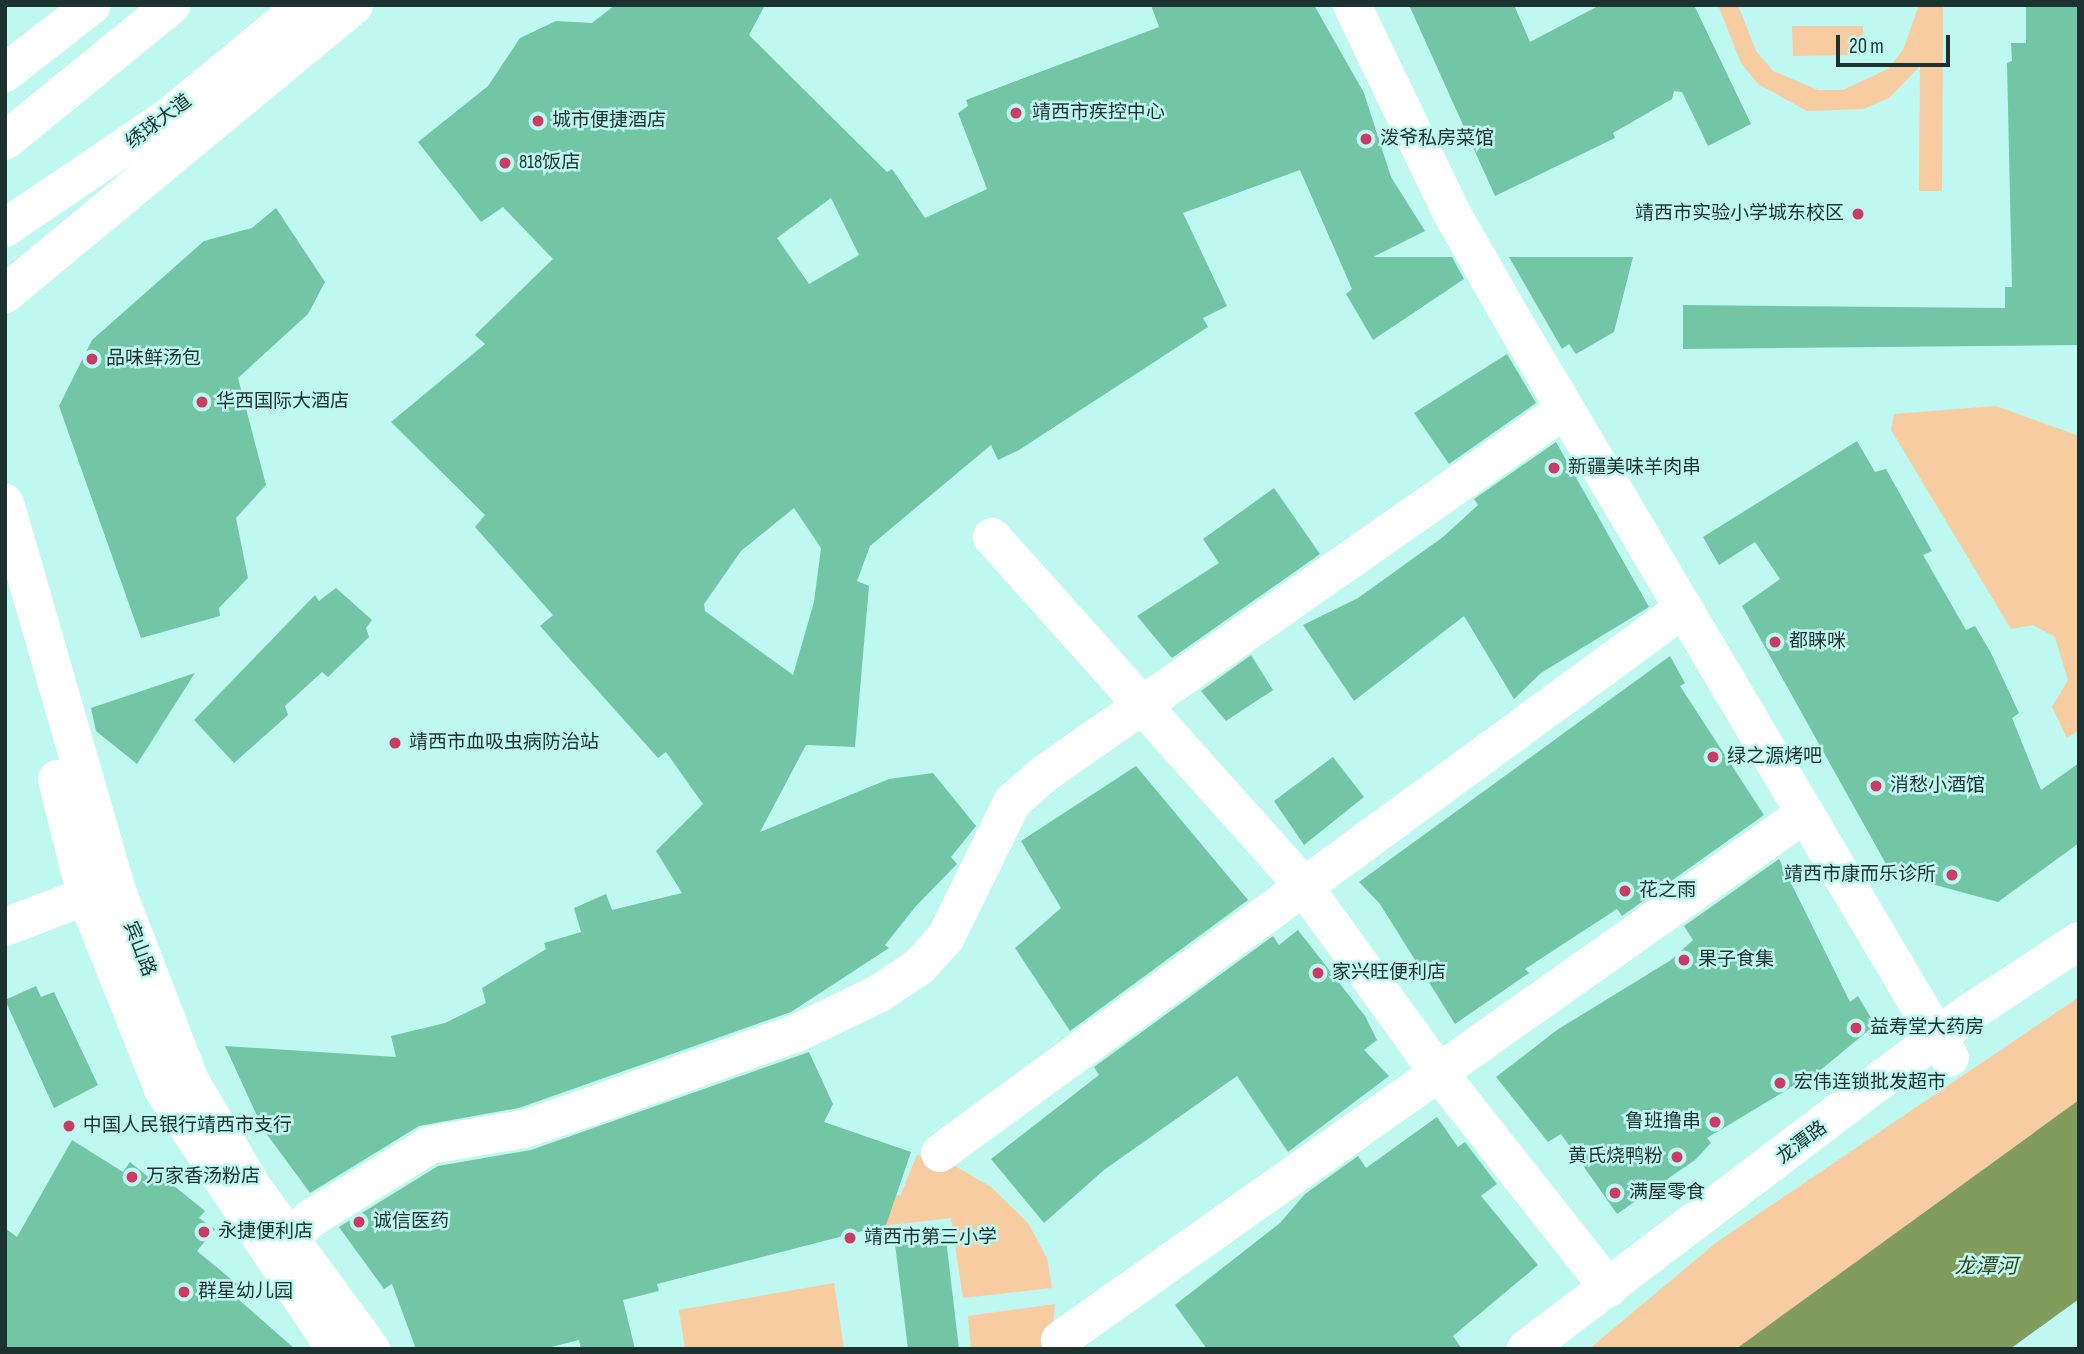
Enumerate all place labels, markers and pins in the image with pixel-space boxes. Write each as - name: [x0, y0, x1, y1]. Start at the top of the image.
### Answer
- place label: 靖西市疾控中心: [1032, 102, 1165, 124]
- marker: 靖西市疾控中心: [1006, 103, 1026, 123]
- place label: 城市便捷酒店: [552, 110, 666, 132]
- marker: 城市便捷酒店: [530, 113, 546, 129]
- place label: 泼爷私房菜馆: [1380, 128, 1494, 150]
- marker: 泼爷私房菜馆: [1358, 131, 1374, 147]
- place label: 818饭店: [519, 152, 580, 174]
- marker: 818饭店: [497, 155, 513, 171]
- place label: 靖西市实验小学城东校区: [1635, 203, 1844, 225]
- marker: 靖西市实验小学城东校区: [1850, 206, 1866, 222]
- place label: 品味鲜汤包: [106, 348, 201, 370]
- marker: 品味鲜汤包: [84, 351, 100, 367]
- place label: 华西国际大酒店: [216, 391, 349, 413]
- marker: 华西国际大酒店: [194, 394, 210, 410]
- place label: 新疆美味羊肉串: [1568, 457, 1701, 479]
- marker: 新疆美味羊肉串: [1546, 460, 1562, 476]
- place label: 都睐咪: [1789, 631, 1846, 653]
- marker: 都睐咪: [1767, 634, 1783, 650]
- place label: 靖西市血吸虫病防治站: [409, 732, 599, 754]
- marker: 靖西市血吸虫病防治站: [387, 735, 403, 751]
- place label: 绿之源烤吧: [1727, 746, 1822, 768]
- marker: 绿之源烤吧: [1705, 749, 1721, 765]
- place label: 消愁小酒馆: [1890, 775, 1985, 797]
- marker: 消愁小酒馆: [1868, 778, 1884, 794]
- place label: 靖西市康而乐诊所: [1784, 864, 1936, 886]
- marker: 靖西市康而乐诊所: [1942, 865, 1962, 885]
- place label: 花之雨: [1639, 880, 1696, 902]
- marker: 花之雨: [1617, 883, 1633, 899]
- place label: 果子食集: [1698, 949, 1774, 971]
- marker: 果子食集: [1676, 952, 1692, 968]
- place label: 家兴旺便利店: [1332, 962, 1446, 984]
- marker: 家兴旺便利店: [1310, 965, 1326, 981]
- place label: 益寿堂大药房: [1870, 1017, 1984, 1039]
- marker: 益寿堂大药房: [1848, 1020, 1864, 1036]
- place label: 宏伟连锁批发超市: [1794, 1072, 1946, 1094]
- marker: 宏伟连锁批发超市: [1772, 1075, 1788, 1091]
- place label: 鲁班撸串: [1625, 1111, 1701, 1133]
- marker: 鲁班撸串: [1707, 1114, 1723, 1130]
- place label: 中国人民银行靖西市支行: [83, 1115, 292, 1137]
- marker: 中国人民银行靖西市支行: [61, 1118, 77, 1134]
- place label: 黄氏烧鸭粉: [1568, 1146, 1663, 1168]
- marker: 黄氏烧鸭粉: [1669, 1149, 1685, 1165]
- place label: 万家香汤粉店: [146, 1166, 260, 1188]
- marker: 万家香汤粉店: [124, 1169, 140, 1185]
- place label: 满屋零食: [1629, 1182, 1705, 1204]
- marker: 满屋零食: [1607, 1185, 1623, 1201]
- place label: 诚信医药: [373, 1211, 449, 1233]
- marker: 诚信医药: [351, 1214, 367, 1230]
- place label: 永捷便利店: [218, 1221, 313, 1243]
- marker: 永捷便利店: [196, 1224, 212, 1240]
- place label: 靖西市第三小学: [864, 1227, 997, 1249]
- marker: 靖西市第三小学: [842, 1230, 858, 1246]
- place label: 群星幼儿园: [198, 1281, 293, 1303]
- marker: 群星幼儿园: [176, 1284, 192, 1300]

